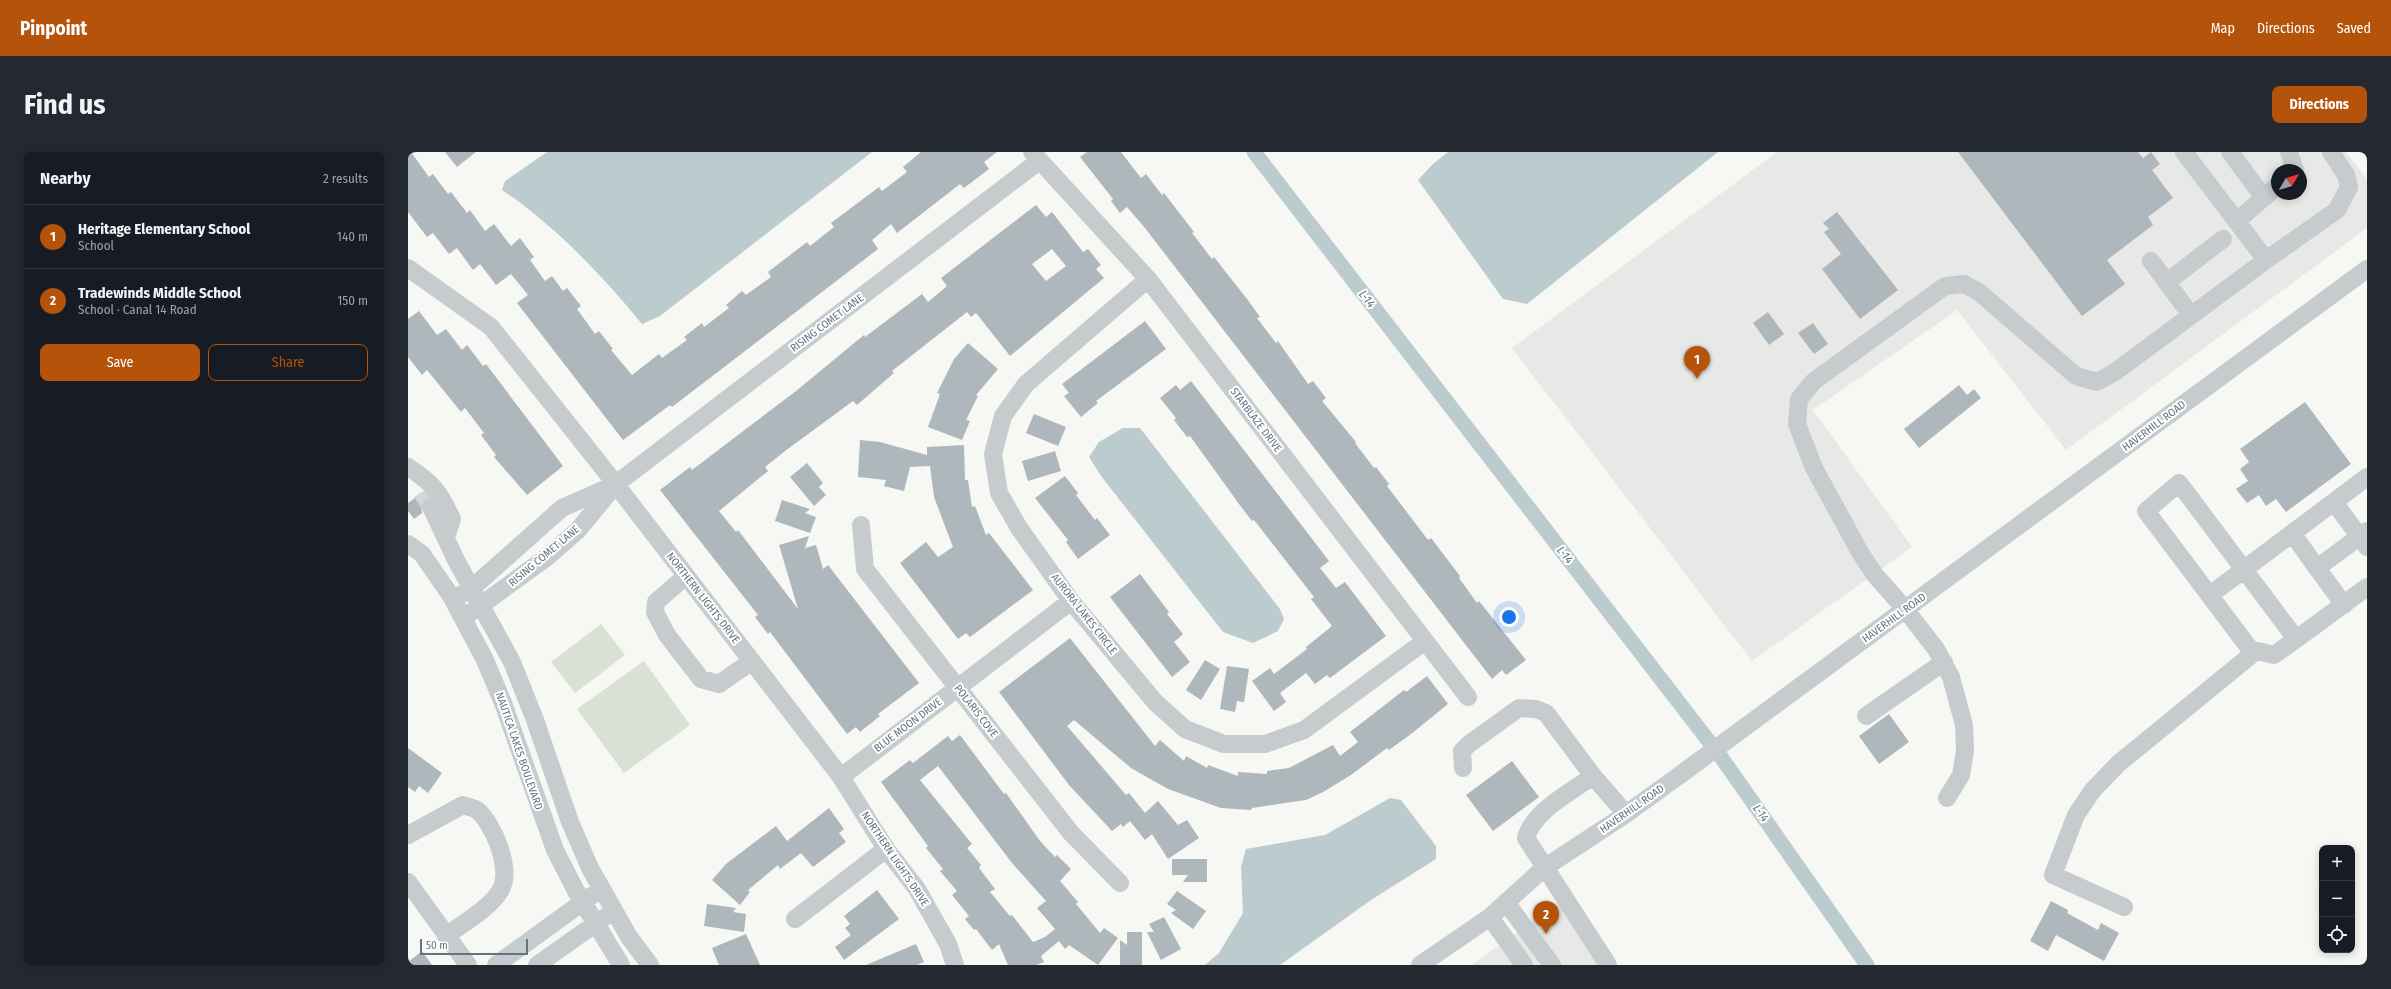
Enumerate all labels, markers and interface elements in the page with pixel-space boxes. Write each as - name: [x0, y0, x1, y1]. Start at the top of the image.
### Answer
- text: Pinpoint: [20, 17, 87, 40]
- text: Map: [2211, 20, 2235, 37]
- text: Directions: [2257, 20, 2315, 37]
- text: Saved: [2337, 20, 2371, 37]
- button: Directions: [2272, 86, 2367, 123]
- text: Find us: [24, 88, 106, 121]
- north arrow: [2271, 164, 2307, 200]
- text: Nearby: [40, 168, 91, 189]
- text: 2 results: [323, 171, 368, 186]
- text: Heritage Elementary School: [78, 220, 250, 238]
- text: 1: [50, 229, 56, 244]
- text: 140 m: [337, 229, 368, 244]
- text: School: [78, 238, 114, 253]
- text: Tradewinds Middle School: [78, 284, 241, 302]
- water label: L-14: [1356, 288, 1378, 311]
- street label: RISING COMET LANE: [788, 291, 866, 355]
- text: 2: [50, 293, 56, 308]
- text: 150 m: [337, 293, 368, 308]
- text: School · Canal 14 Road: [78, 302, 197, 317]
- button: Save: [40, 344, 200, 381]
- button: Share: [208, 344, 368, 381]
- pin: 1: [1684, 346, 1710, 379]
- street label: STARBLAZE DRIVE: [1228, 385, 1284, 455]
- street label: HAVERHILL ROAD: [2120, 398, 2188, 454]
- street label: RISING COMET LANE: [506, 523, 582, 589]
- water label: L-14: [1554, 544, 1576, 567]
- street label: NORTHERN LIGHTS DRIVE: [664, 550, 742, 646]
- street label: AURORA LAKES CIRCLE: [1048, 571, 1120, 657]
- street label: HAVERHILL ROAD: [1860, 590, 1928, 646]
- your location: [1499, 607, 1519, 627]
- street label: POLARIS COVE: [951, 682, 1001, 740]
- street label: NAUTICA LAKES BOULEVARD: [493, 691, 545, 811]
- street label: BLUE MOON DRIVE: [871, 695, 945, 755]
- street label: HAVERHILL ROAD: [1597, 782, 1667, 836]
- water label: L-14: [1750, 802, 1772, 825]
- street label: NORTHERN LIGHTS DRIVE: [859, 809, 931, 909]
- map controls: [2319, 845, 2355, 953]
- button: +: [2319, 845, 2355, 881]
- button: −: [2319, 881, 2355, 917]
- pin: 2: [1533, 901, 1559, 934]
- button: locate: [2319, 917, 2355, 953]
- scale bar: [420, 937, 528, 956]
- text: 50 m: [426, 939, 448, 952]

